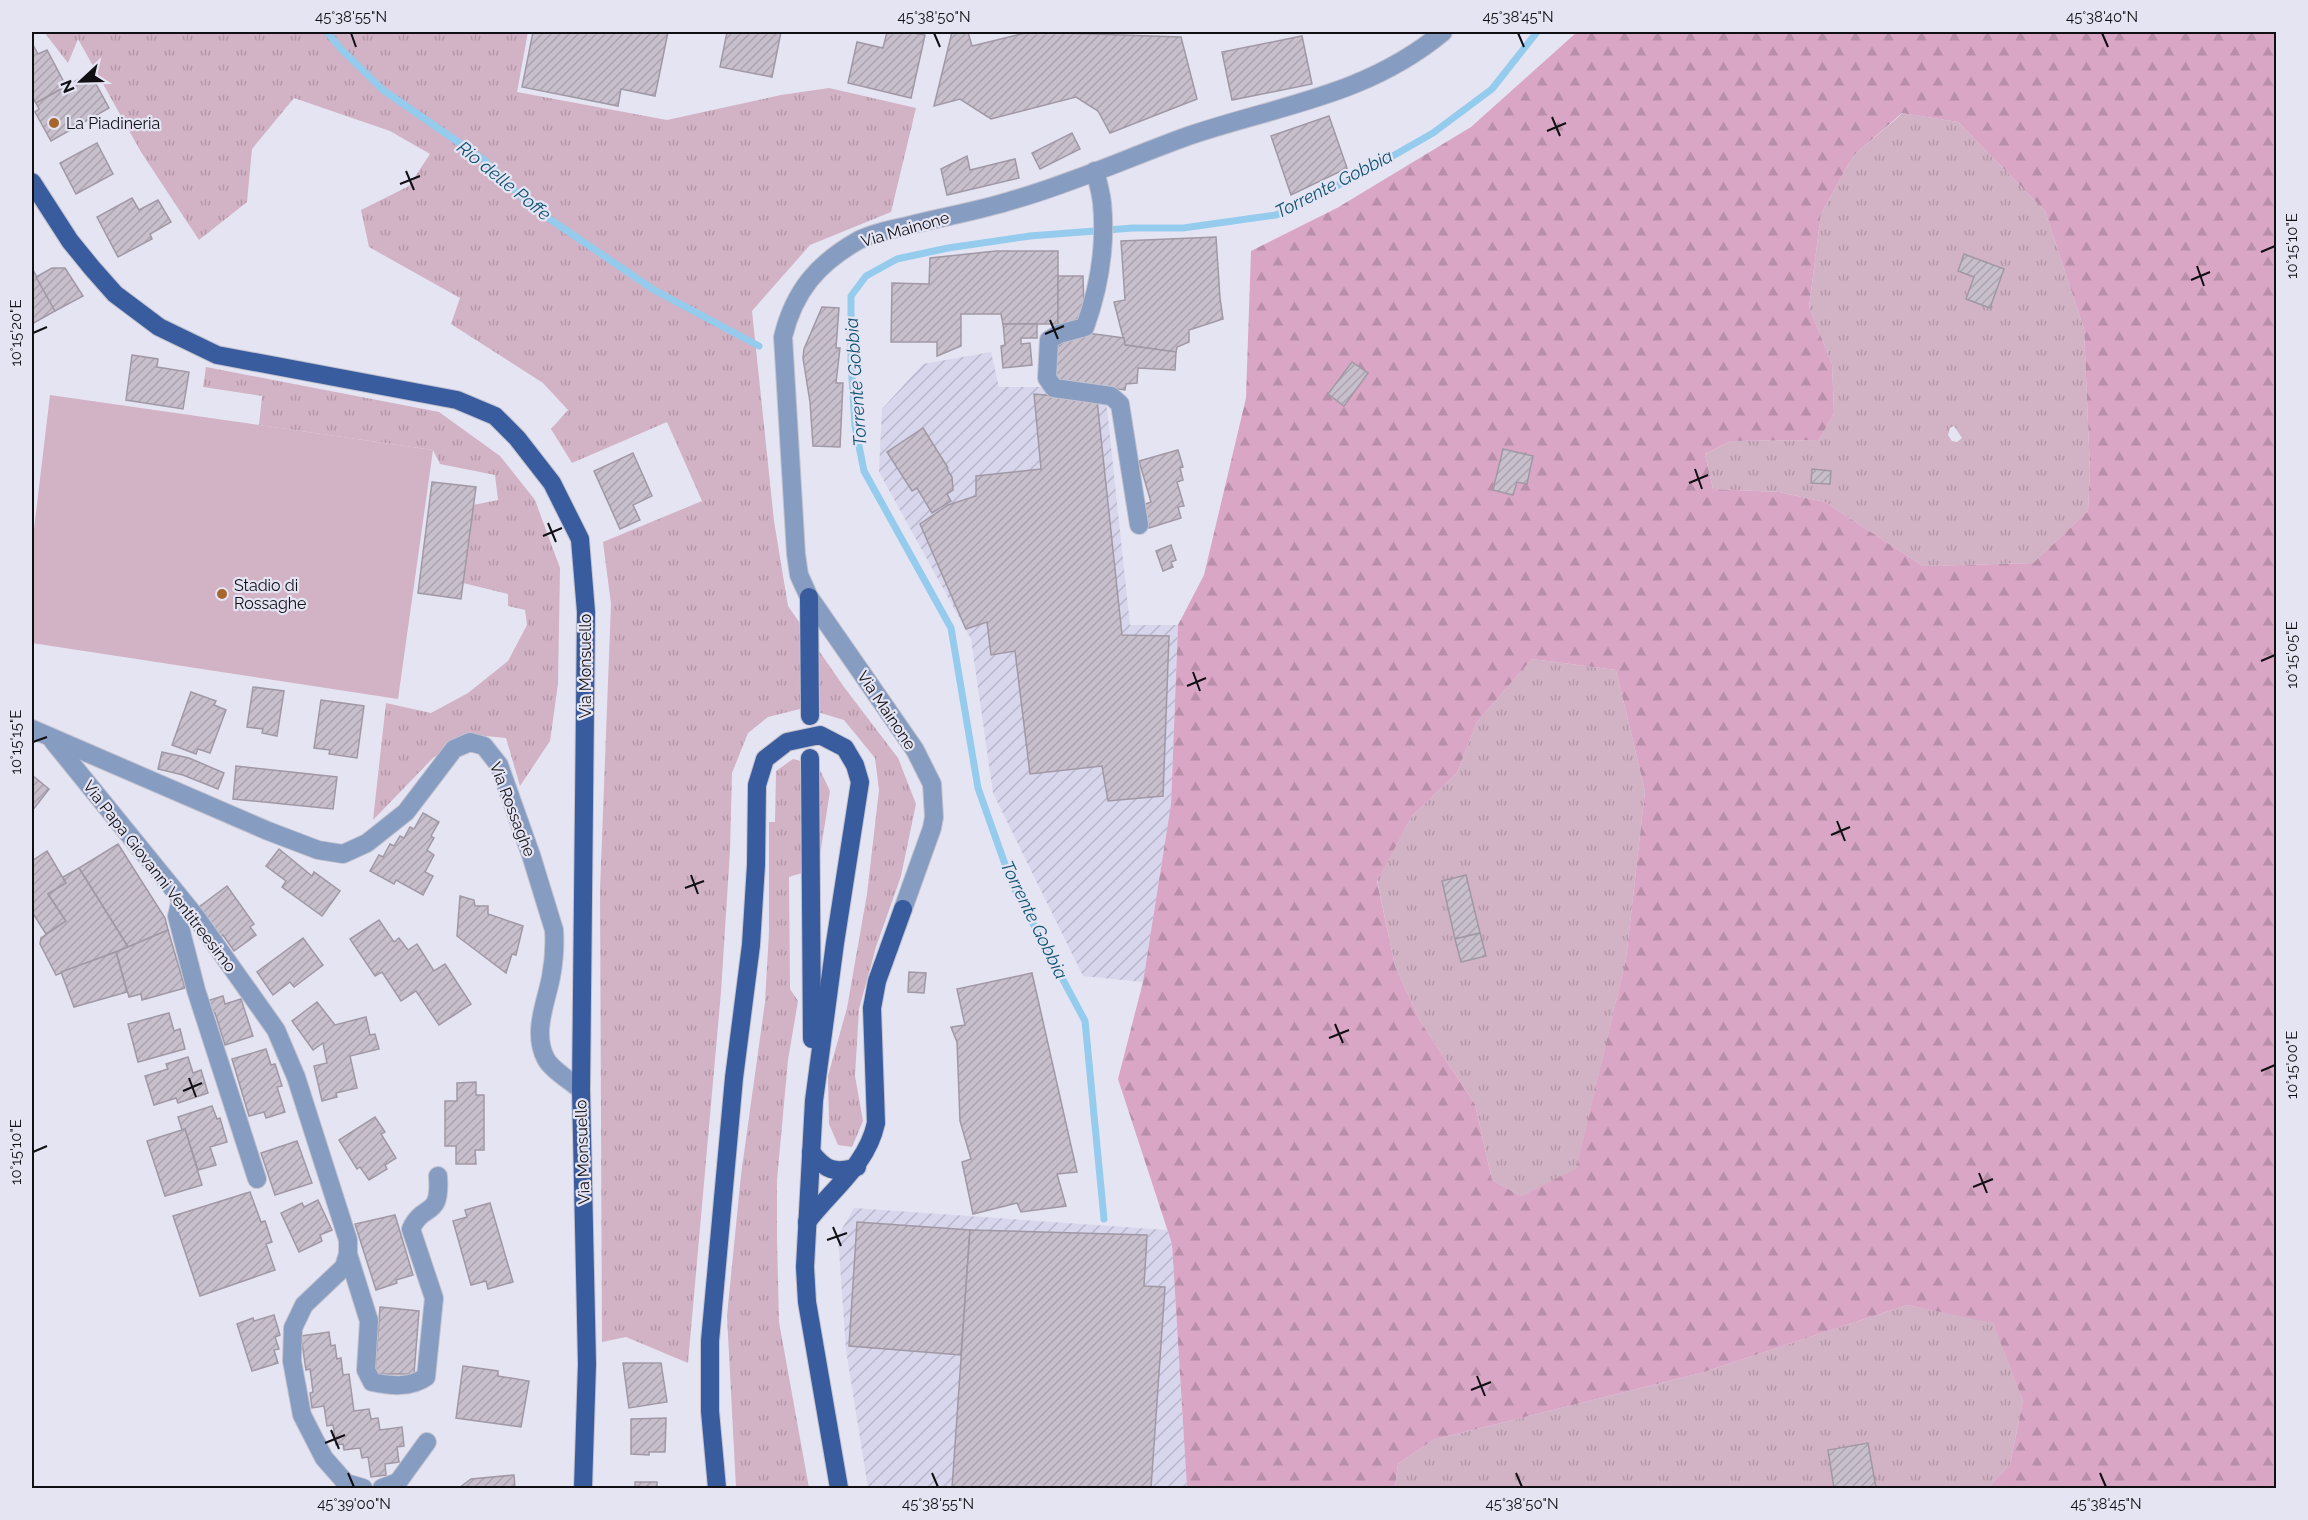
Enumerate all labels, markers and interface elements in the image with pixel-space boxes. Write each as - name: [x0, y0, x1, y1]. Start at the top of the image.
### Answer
- text: 45°38'55"N: [315, 8, 387, 26]
- text: 45°38'50"N: [898, 8, 970, 26]
- text: 45°38'45"N: [1482, 8, 1554, 26]
- text: 45°38'40"N: [2066, 8, 2138, 26]
- north arrow: [51, 51, 111, 111]
- text: N: [56, 77, 79, 96]
- place label: La Piadineria: [66, 114, 160, 133]
- marker: La Piadineria: [47, 116, 61, 130]
- water label: Rio delle Poffe: [453, 137, 556, 225]
- water label: Torrente Gobbia: [1272, 145, 1396, 222]
- street label: Via Mainone: [859, 208, 951, 251]
- text: 10°15'10"E: [2283, 213, 2301, 279]
- text: 10°15'20"E: [7, 299, 25, 367]
- water label: Torrente Gobbia: [841, 317, 870, 447]
- place label: Stadio di Rossaghe: [234, 576, 307, 613]
- marker: Stadio di Rossaghe: [215, 587, 229, 601]
- street label: Via Monsuello: [576, 614, 595, 718]
- text: 10°15'05"E: [2283, 621, 2301, 689]
- street label: Via Mainone: [853, 667, 920, 753]
- text: 10°15'15"E: [7, 710, 25, 774]
- street label: Via Rossaghe: [486, 759, 539, 859]
- street label: Via Papa Giovanni Ventitreesimo: [79, 777, 240, 976]
- water label: Torrente Gobbia: [997, 857, 1072, 983]
- text: 10°15'00"E: [2283, 1031, 2301, 1099]
- street label: Via Monsuello: [571, 1099, 594, 1205]
- text: 10°15'10"E: [7, 1119, 25, 1185]
- text: 45°39'00"N: [317, 1495, 391, 1513]
- text: 45°38'55"N: [902, 1495, 974, 1513]
- text: 45°38'50"N: [1486, 1495, 1558, 1513]
- text: 45°38'45"N: [2070, 1495, 2142, 1513]

